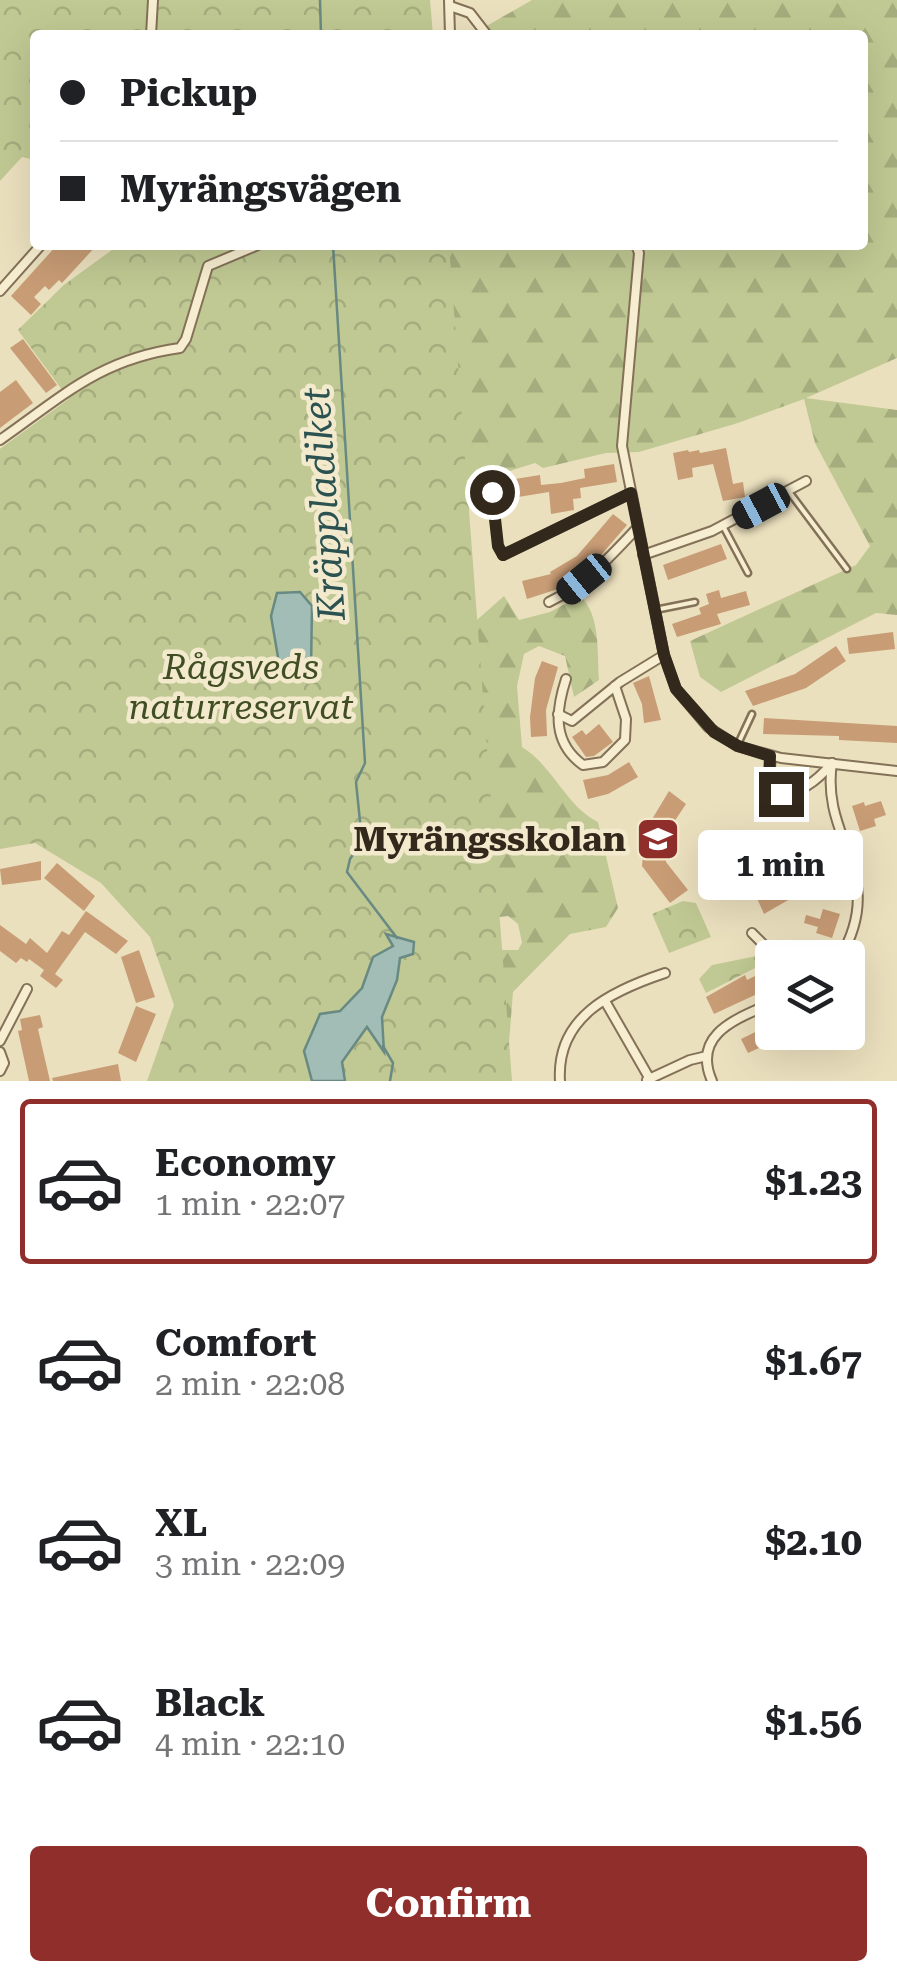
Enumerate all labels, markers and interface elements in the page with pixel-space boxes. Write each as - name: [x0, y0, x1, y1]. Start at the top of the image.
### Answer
- text: Pickup: [120, 71, 257, 115]
- text: Myrängsvägen: [120, 167, 401, 211]
- water label: Kräppladiket: [294, 386, 354, 623]
- route start: [470, 470, 515, 515]
- car: [727, 479, 795, 533]
- car: [551, 548, 617, 610]
- park label: Rågsveds naturreservat: [129, 647, 353, 728]
- route end: [759, 772, 804, 817]
- school or university icon: Myrängsskolan: [635, 816, 681, 862]
- place label: Myrängsskolan: [353, 819, 626, 860]
- callout: 1 min: [698, 829, 864, 899]
- text: 1 min: [736, 846, 825, 884]
- map controls: [755, 940, 865, 1050]
- button: layers: [755, 940, 865, 1050]
- icon: car: [35, 1137, 125, 1227]
- text: Economy: [155, 1141, 335, 1185]
- text: $1.23: [765, 1160, 862, 1204]
- text: 1 min · 22:07: [155, 1185, 345, 1223]
- icon: car: [35, 1317, 125, 1407]
- text: Comfort: [155, 1321, 316, 1365]
- text: $1.67: [765, 1340, 862, 1384]
- text: 2 min · 22:08: [155, 1365, 345, 1403]
- icon: car: [35, 1497, 125, 1587]
- text: XL: [155, 1501, 207, 1545]
- text: $2.10: [765, 1520, 862, 1564]
- text: 3 min · 22:09: [155, 1545, 345, 1583]
- icon: car: [35, 1677, 125, 1767]
- text: Black: [155, 1681, 265, 1725]
- text: $1.56: [765, 1700, 862, 1744]
- text: 4 min · 22:10: [155, 1725, 345, 1763]
- button: Confirm: [30, 1846, 867, 1961]

